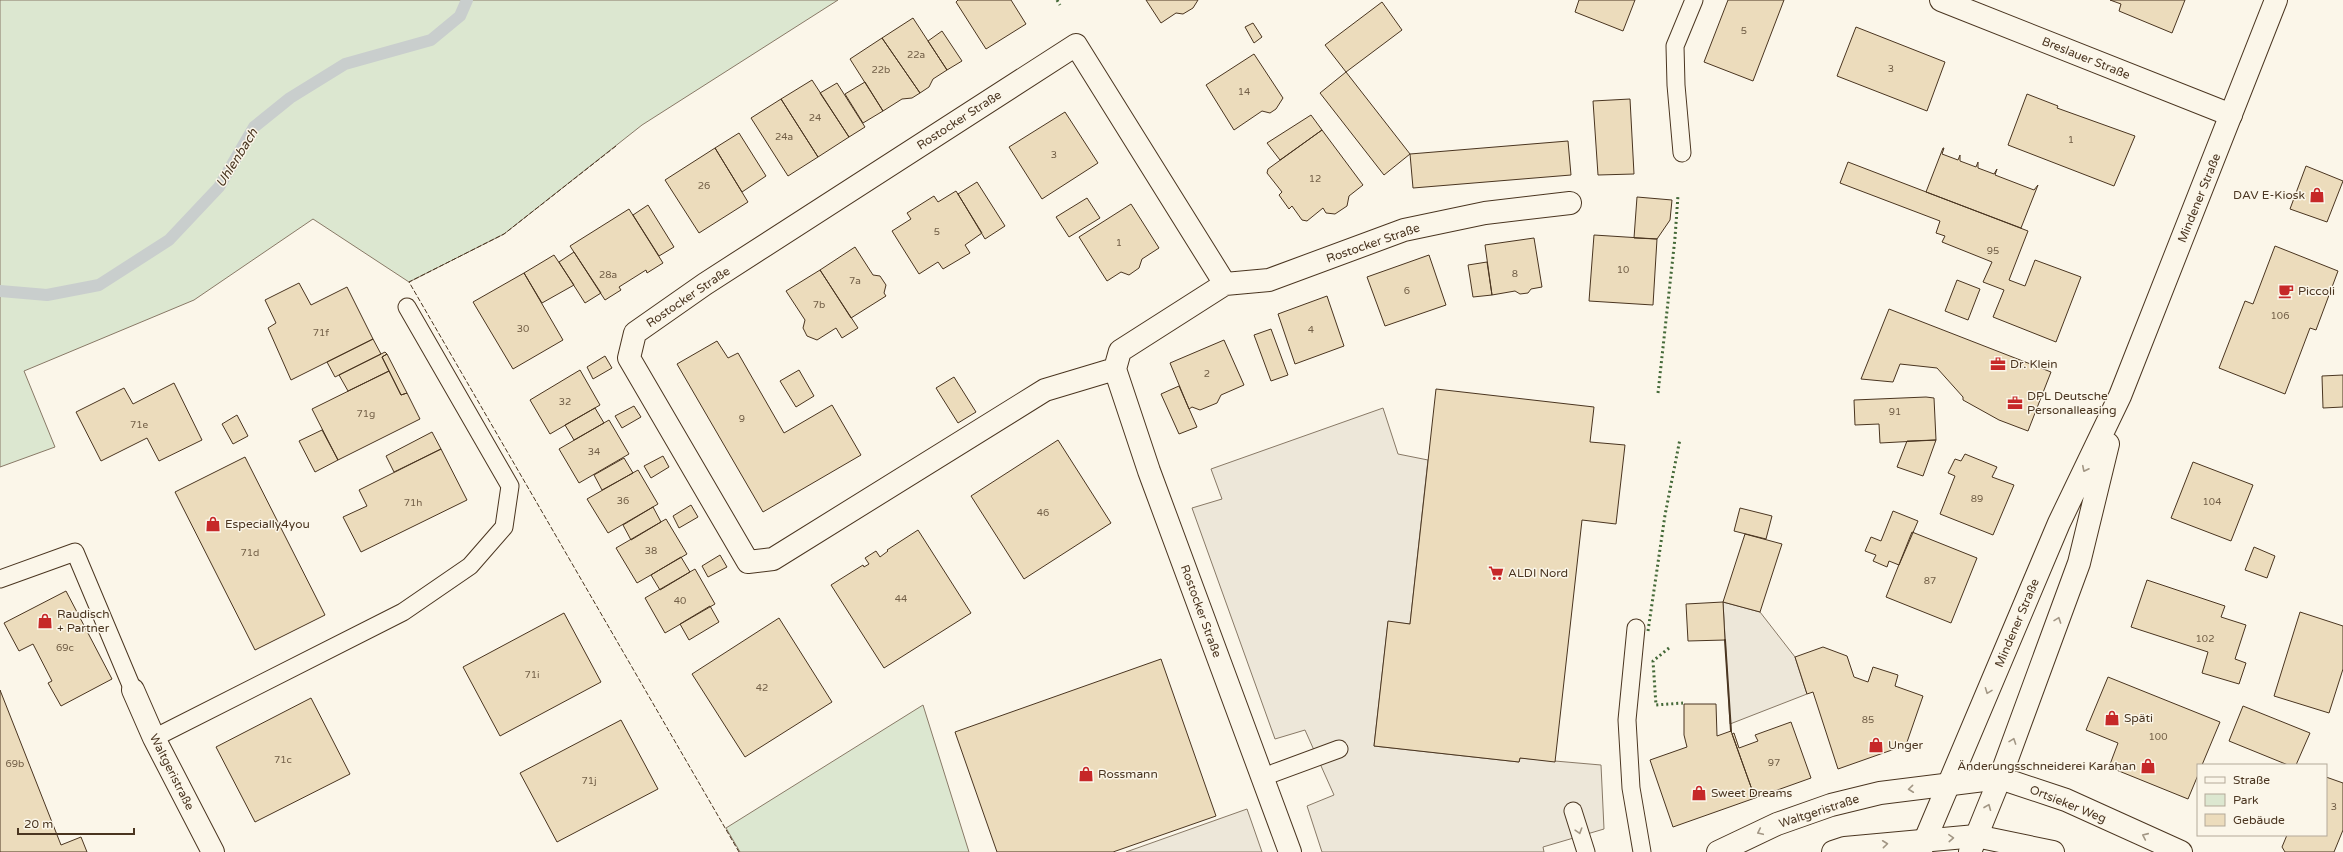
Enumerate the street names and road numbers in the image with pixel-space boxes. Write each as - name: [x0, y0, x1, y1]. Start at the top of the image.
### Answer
- street label: Breslauer Straße: [2040, 34, 2132, 82]
- street label: Rostocker Straße: [914, 87, 1004, 153]
- street label: Mindener Straße: [2175, 151, 2223, 245]
- street label: Rostocker Straße: [1324, 220, 1422, 266]
- street label: Rostocker Straße: [644, 264, 733, 330]
- street label: Rostocker Straße: [1178, 563, 1224, 660]
- street label: Mindener Straße: [1992, 576, 2042, 670]
- street label: Waltgeristraße: [147, 732, 197, 813]
- street label: Ortsieker Weg: [2028, 782, 2108, 826]
- street label: Waltgeristraße: [1777, 791, 1861, 831]

